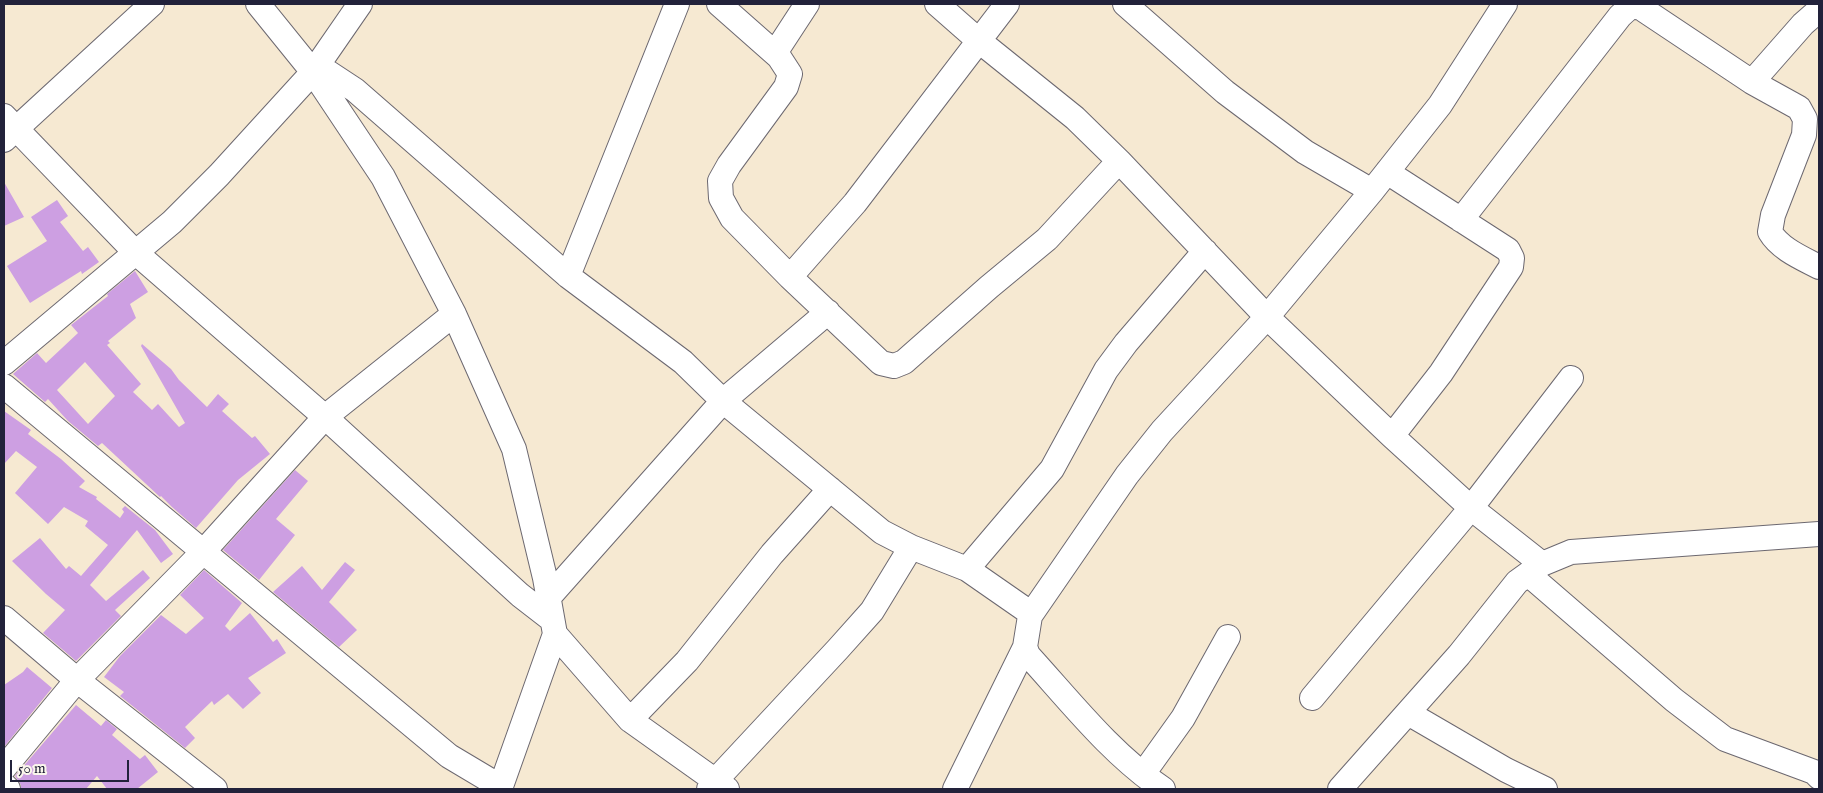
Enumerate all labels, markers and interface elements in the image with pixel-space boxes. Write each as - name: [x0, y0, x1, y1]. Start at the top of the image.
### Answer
- scale bar: [12, 750, 131, 782]
- text: 50 m: [18, 759, 46, 778]

